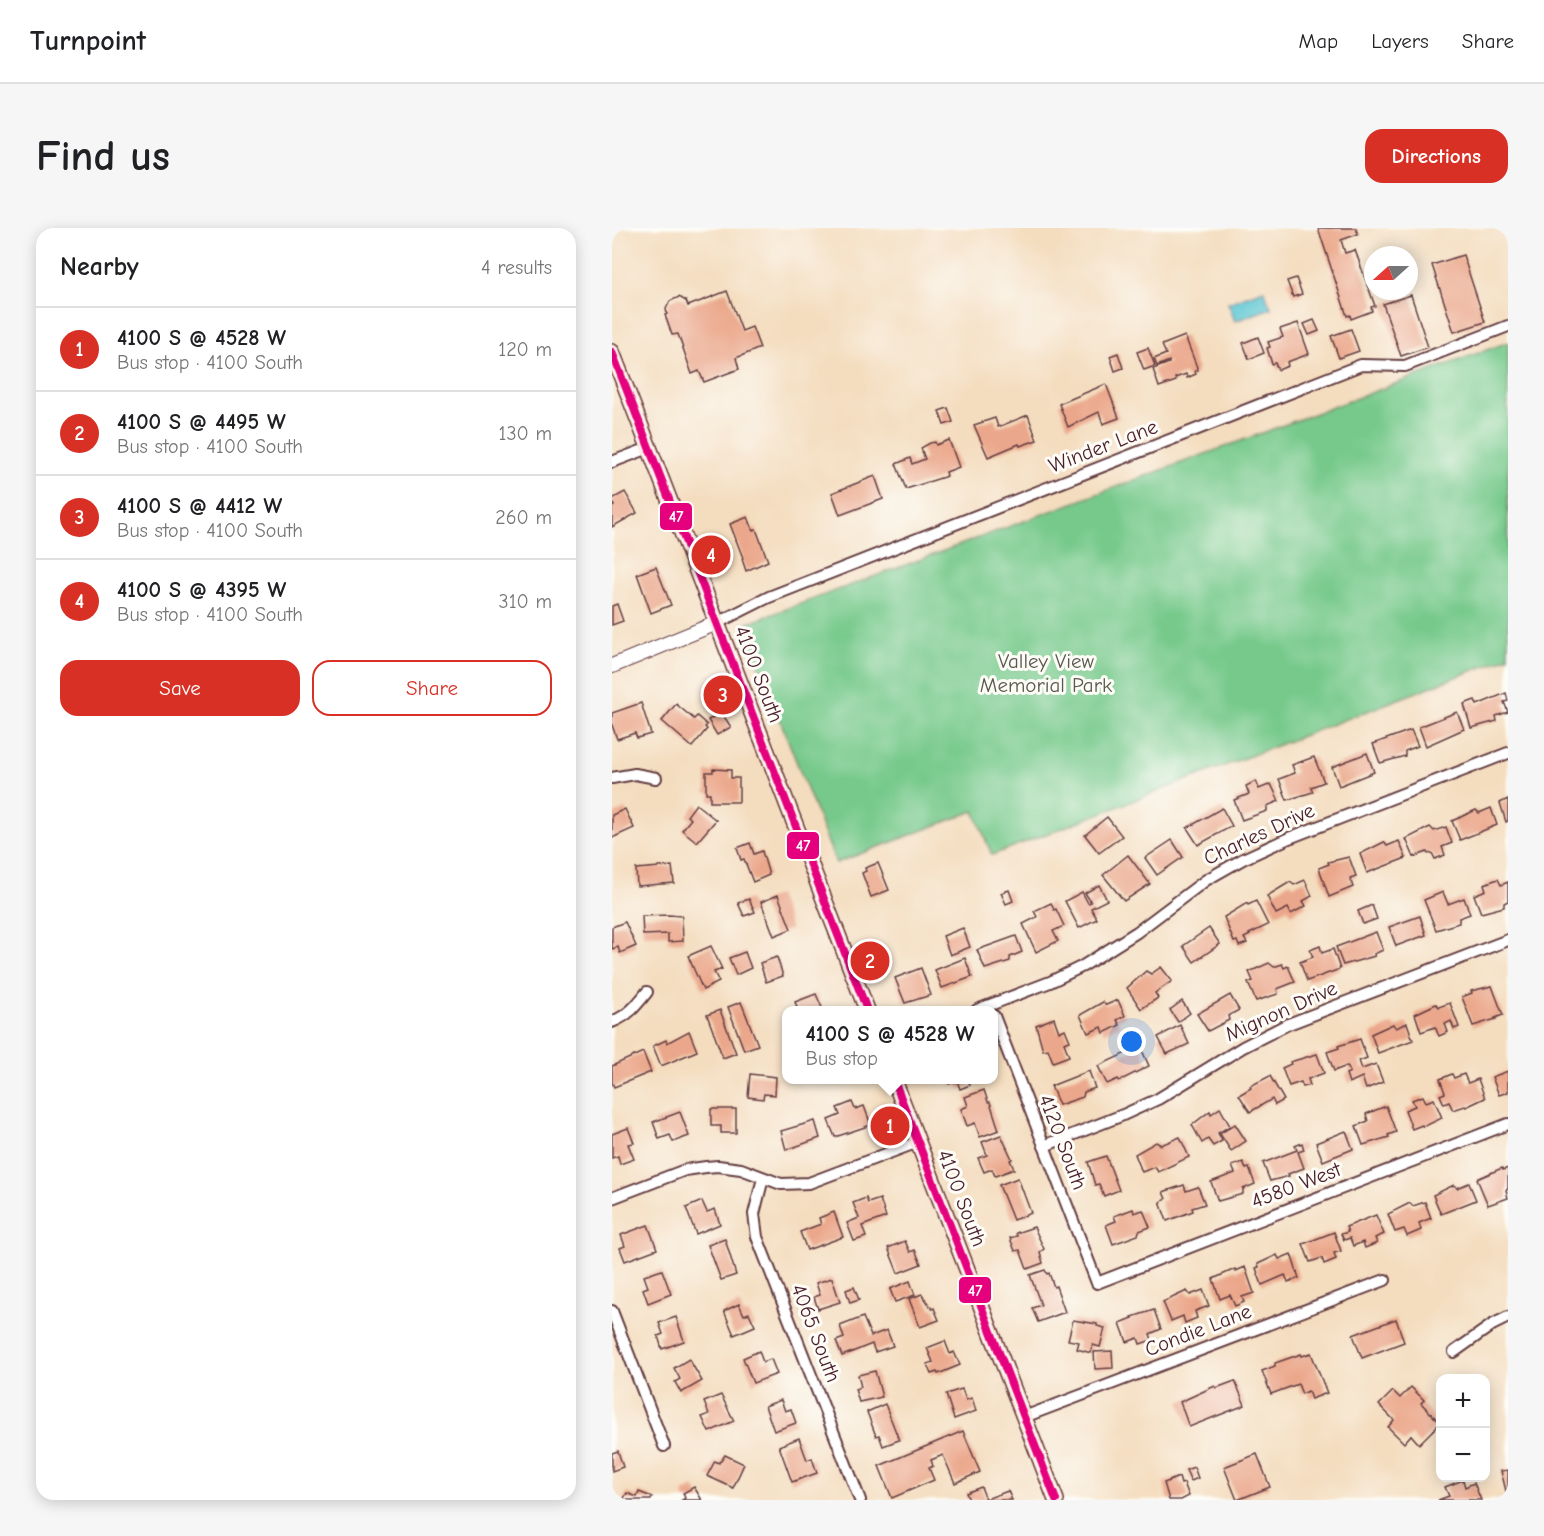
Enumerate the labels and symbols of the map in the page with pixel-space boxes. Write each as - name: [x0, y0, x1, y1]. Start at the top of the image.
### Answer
- north arrow: [1364, 246, 1418, 300]
- street label: Winder Lane: [1045, 414, 1161, 478]
- line badge: 47: [659, 502, 693, 531]
- text: 47: [669, 508, 684, 526]
- pin: 4: [692, 532, 730, 578]
- street label: 4100 South: [730, 622, 788, 726]
- park label: Valley View Memorial Park: [980, 649, 1112, 697]
- pin: 3: [704, 672, 742, 718]
- street label: Charles Drive: [1200, 798, 1318, 870]
- line badge: 47: [786, 831, 820, 860]
- text: 47: [796, 837, 811, 855]
- pin: 2: [850, 938, 890, 984]
- street label: Mignon Drive: [1221, 976, 1341, 1046]
- your location: [1117, 1027, 1146, 1056]
- street label: 4120 South: [1034, 1091, 1092, 1193]
- pin: 1: [870, 1104, 910, 1148]
- street label: 4100 South: [933, 1146, 991, 1250]
- street label: 4580 West: [1248, 1157, 1345, 1213]
- line badge: 47: [958, 1276, 992, 1304]
- street label: 4065 South: [786, 1280, 846, 1386]
- text: 47: [968, 1282, 983, 1300]
- street label: Condie Lane: [1141, 1299, 1255, 1361]

